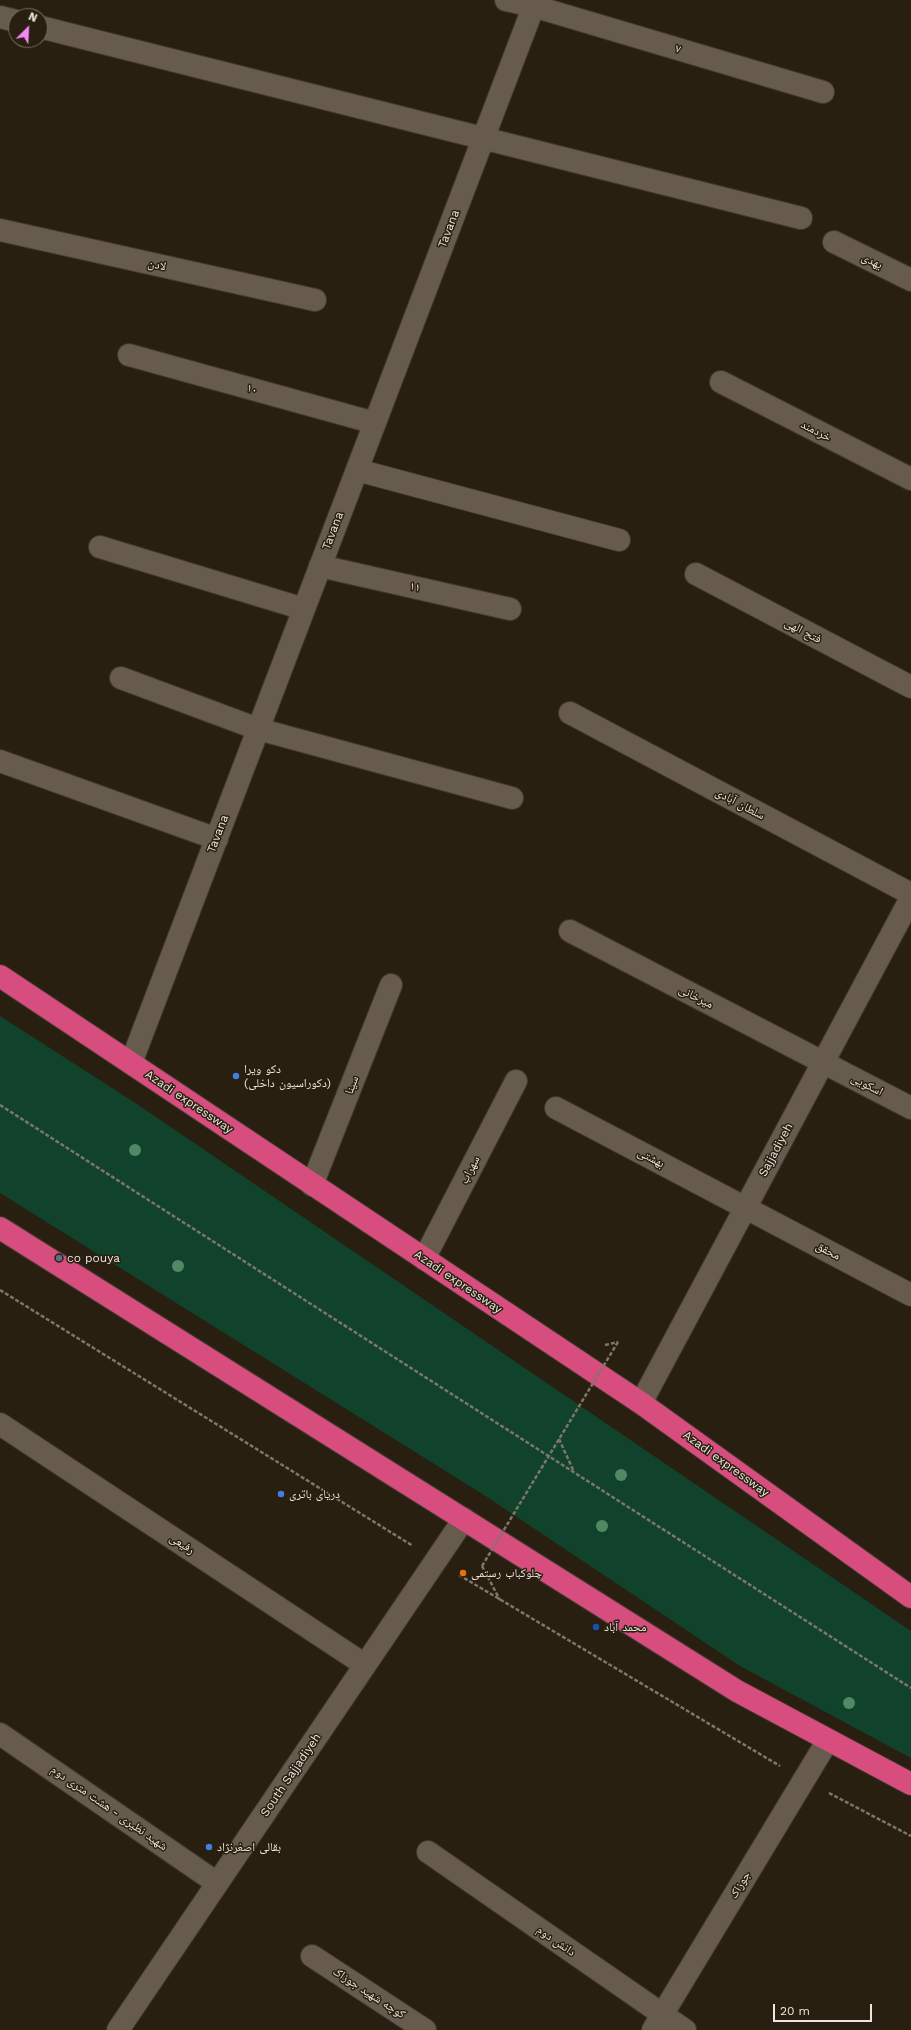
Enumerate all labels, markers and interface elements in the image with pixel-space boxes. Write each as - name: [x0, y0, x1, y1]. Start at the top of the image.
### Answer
- north arrow: [8, 8, 48, 48]
- text: N: [26, 10, 39, 25]
- street label: ۷: [673, 41, 683, 57]
- street label: Tavana: [435, 208, 463, 250]
- street label: یهدی: [859, 250, 885, 272]
- street label: لادن: [147, 256, 167, 274]
- street label: ۱۰: [245, 381, 259, 397]
- street label: خردمند: [798, 417, 834, 445]
- street label: Tavana: [319, 510, 347, 552]
- street label: ۱۱: [408, 579, 422, 595]
- street label: فتح الهی: [782, 615, 824, 647]
- street label: سلطان آبادی: [713, 785, 767, 823]
- street label: Tavana: [204, 813, 232, 855]
- street label: میرخانی: [676, 982, 716, 1012]
- place label: دکو ویرا (دکوراسیون داخلی): [244, 1062, 331, 1090]
- street label: Azadi expressway: [142, 1067, 236, 1137]
- marker: دکو ویرا (دکوراسیون داخلی): [231, 1071, 241, 1081]
- street label: اسکویی: [848, 1071, 886, 1099]
- street label: سینا: [342, 1074, 362, 1096]
- street label: Sajjadiyeh: [756, 1121, 796, 1179]
- street label: بهشتی: [635, 1145, 667, 1171]
- street label: سهراب: [457, 1154, 483, 1186]
- street label: محقق: [813, 1239, 843, 1263]
- street label: Azadi expressway: [411, 1247, 505, 1317]
- place label: co pouya: [67, 1251, 120, 1265]
- marker: co pouya: [54, 1253, 64, 1263]
- street label: Azadi expressway: [680, 1428, 772, 1500]
- place label: دریای باتری: [289, 1487, 340, 1501]
- marker: دریای باتری: [276, 1489, 286, 1499]
- street label: رفیعی: [167, 1531, 197, 1557]
- place label: چلوکباب رستمی: [471, 1566, 542, 1580]
- marker: چلوکباب رستمی: [458, 1568, 468, 1578]
- place label: محمد آباد: [604, 1620, 646, 1634]
- marker: محمد آباد: [591, 1622, 601, 1632]
- street label: South Sajjadiyeh: [258, 1730, 324, 1820]
- street label: شهید نظیری - هشت متری دوم: [48, 1762, 170, 1854]
- place label: بقالی اصغرنژاد: [217, 1840, 281, 1854]
- marker: بقالی اصغرنژاد: [204, 1842, 214, 1852]
- street label: جوزاک: [726, 1869, 754, 1901]
- street label: دانش دوم: [534, 1923, 578, 1959]
- street label: کوچه شهید جوزاک: [330, 1964, 408, 2022]
- scale bar: [775, 1996, 874, 2022]
- text: 20 m: [780, 2004, 810, 2018]

